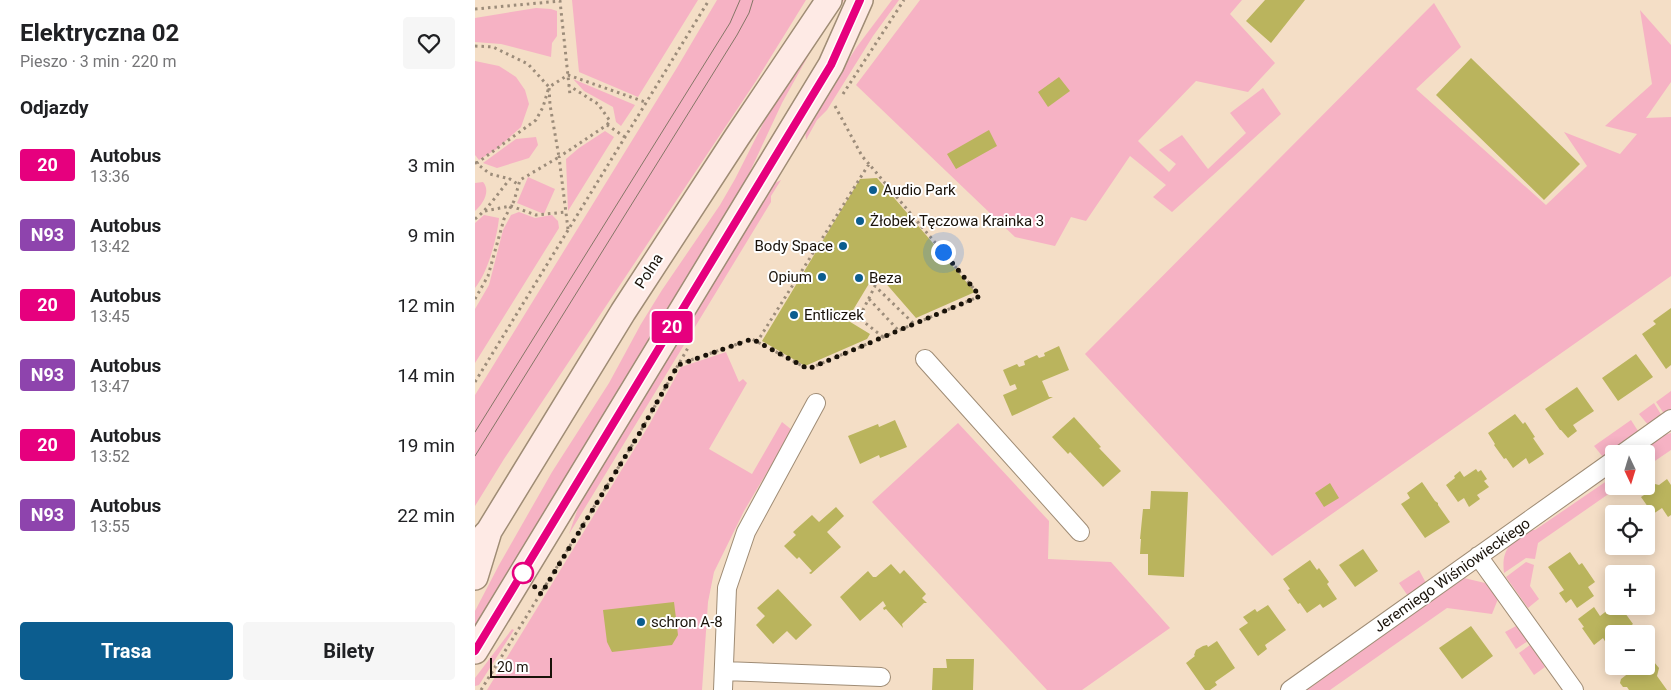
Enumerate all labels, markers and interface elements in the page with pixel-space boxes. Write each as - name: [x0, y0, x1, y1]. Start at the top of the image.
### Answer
- button: heart: [403, 17, 455, 69]
- text: Elektryczna 02: [20, 19, 179, 47]
- text: Pieszo · 3 min · 220 m: [20, 52, 177, 71]
- text: Odjazdy: [20, 96, 89, 119]
- text: Autobus: [90, 144, 161, 167]
- text: 20: [37, 154, 58, 175]
- text: 3 min: [408, 154, 455, 177]
- text: 13:36: [90, 167, 130, 186]
- place label: Audio Park: [883, 181, 956, 199]
- marker: Audio Park: [867, 184, 879, 196]
- place label: Żłobek Tęczowa Krainka 3: [870, 212, 1044, 230]
- text: Autobus: [90, 214, 161, 237]
- marker: Żłobek Tęczowa Krainka 3: [854, 215, 866, 227]
- text: N93: [31, 224, 64, 245]
- text: 9 min: [408, 224, 455, 247]
- text: 13:42: [90, 237, 130, 256]
- place label: Body Space: [755, 237, 833, 255]
- marker: Body Space: [837, 240, 849, 252]
- your location: [931, 240, 956, 265]
- street label: Polna: [631, 250, 667, 292]
- place label: Opium: [768, 268, 812, 286]
- place label: Beza: [869, 269, 902, 287]
- marker: Opium: [816, 271, 828, 283]
- marker: Beza: [853, 272, 865, 284]
- text: Autobus: [90, 284, 161, 307]
- text: 20: [37, 294, 58, 315]
- text: 12 min: [397, 294, 455, 317]
- place label: Entliczek: [804, 306, 864, 324]
- text: 13:45: [90, 307, 130, 326]
- marker: Entliczek: [788, 309, 800, 321]
- line badge: 20: [649, 311, 695, 343]
- text: 20: [662, 316, 682, 337]
- text: Autobus: [90, 354, 161, 377]
- text: N93: [31, 364, 64, 385]
- text: 14 min: [397, 364, 455, 387]
- text: 13:47: [90, 377, 130, 396]
- text: Autobus: [90, 424, 161, 447]
- text: 20: [37, 434, 58, 455]
- text: 19 min: [397, 434, 455, 457]
- north arrow: [1605, 445, 1655, 495]
- map controls: [1605, 445, 1655, 675]
- text: 13:52: [90, 447, 130, 466]
- text: Autobus: [90, 494, 161, 517]
- text: N93: [31, 504, 64, 525]
- text: 22 min: [397, 504, 455, 527]
- button: locate: [1605, 505, 1655, 555]
- street label: Jeremiego Wiśniowieckiego: [1370, 514, 1534, 636]
- text: 13:55: [90, 517, 130, 536]
- unlabelled marker: [512, 562, 534, 584]
- button: +: [1605, 565, 1655, 615]
- place label: schron A-8: [651, 613, 723, 631]
- marker: schron A-8: [635, 616, 647, 628]
- button: Trasa: [20, 622, 233, 680]
- button: Bilety: [243, 622, 455, 680]
- button: −: [1605, 625, 1655, 675]
- scale bar: [490, 655, 553, 678]
- text: 20 m: [497, 659, 529, 675]

